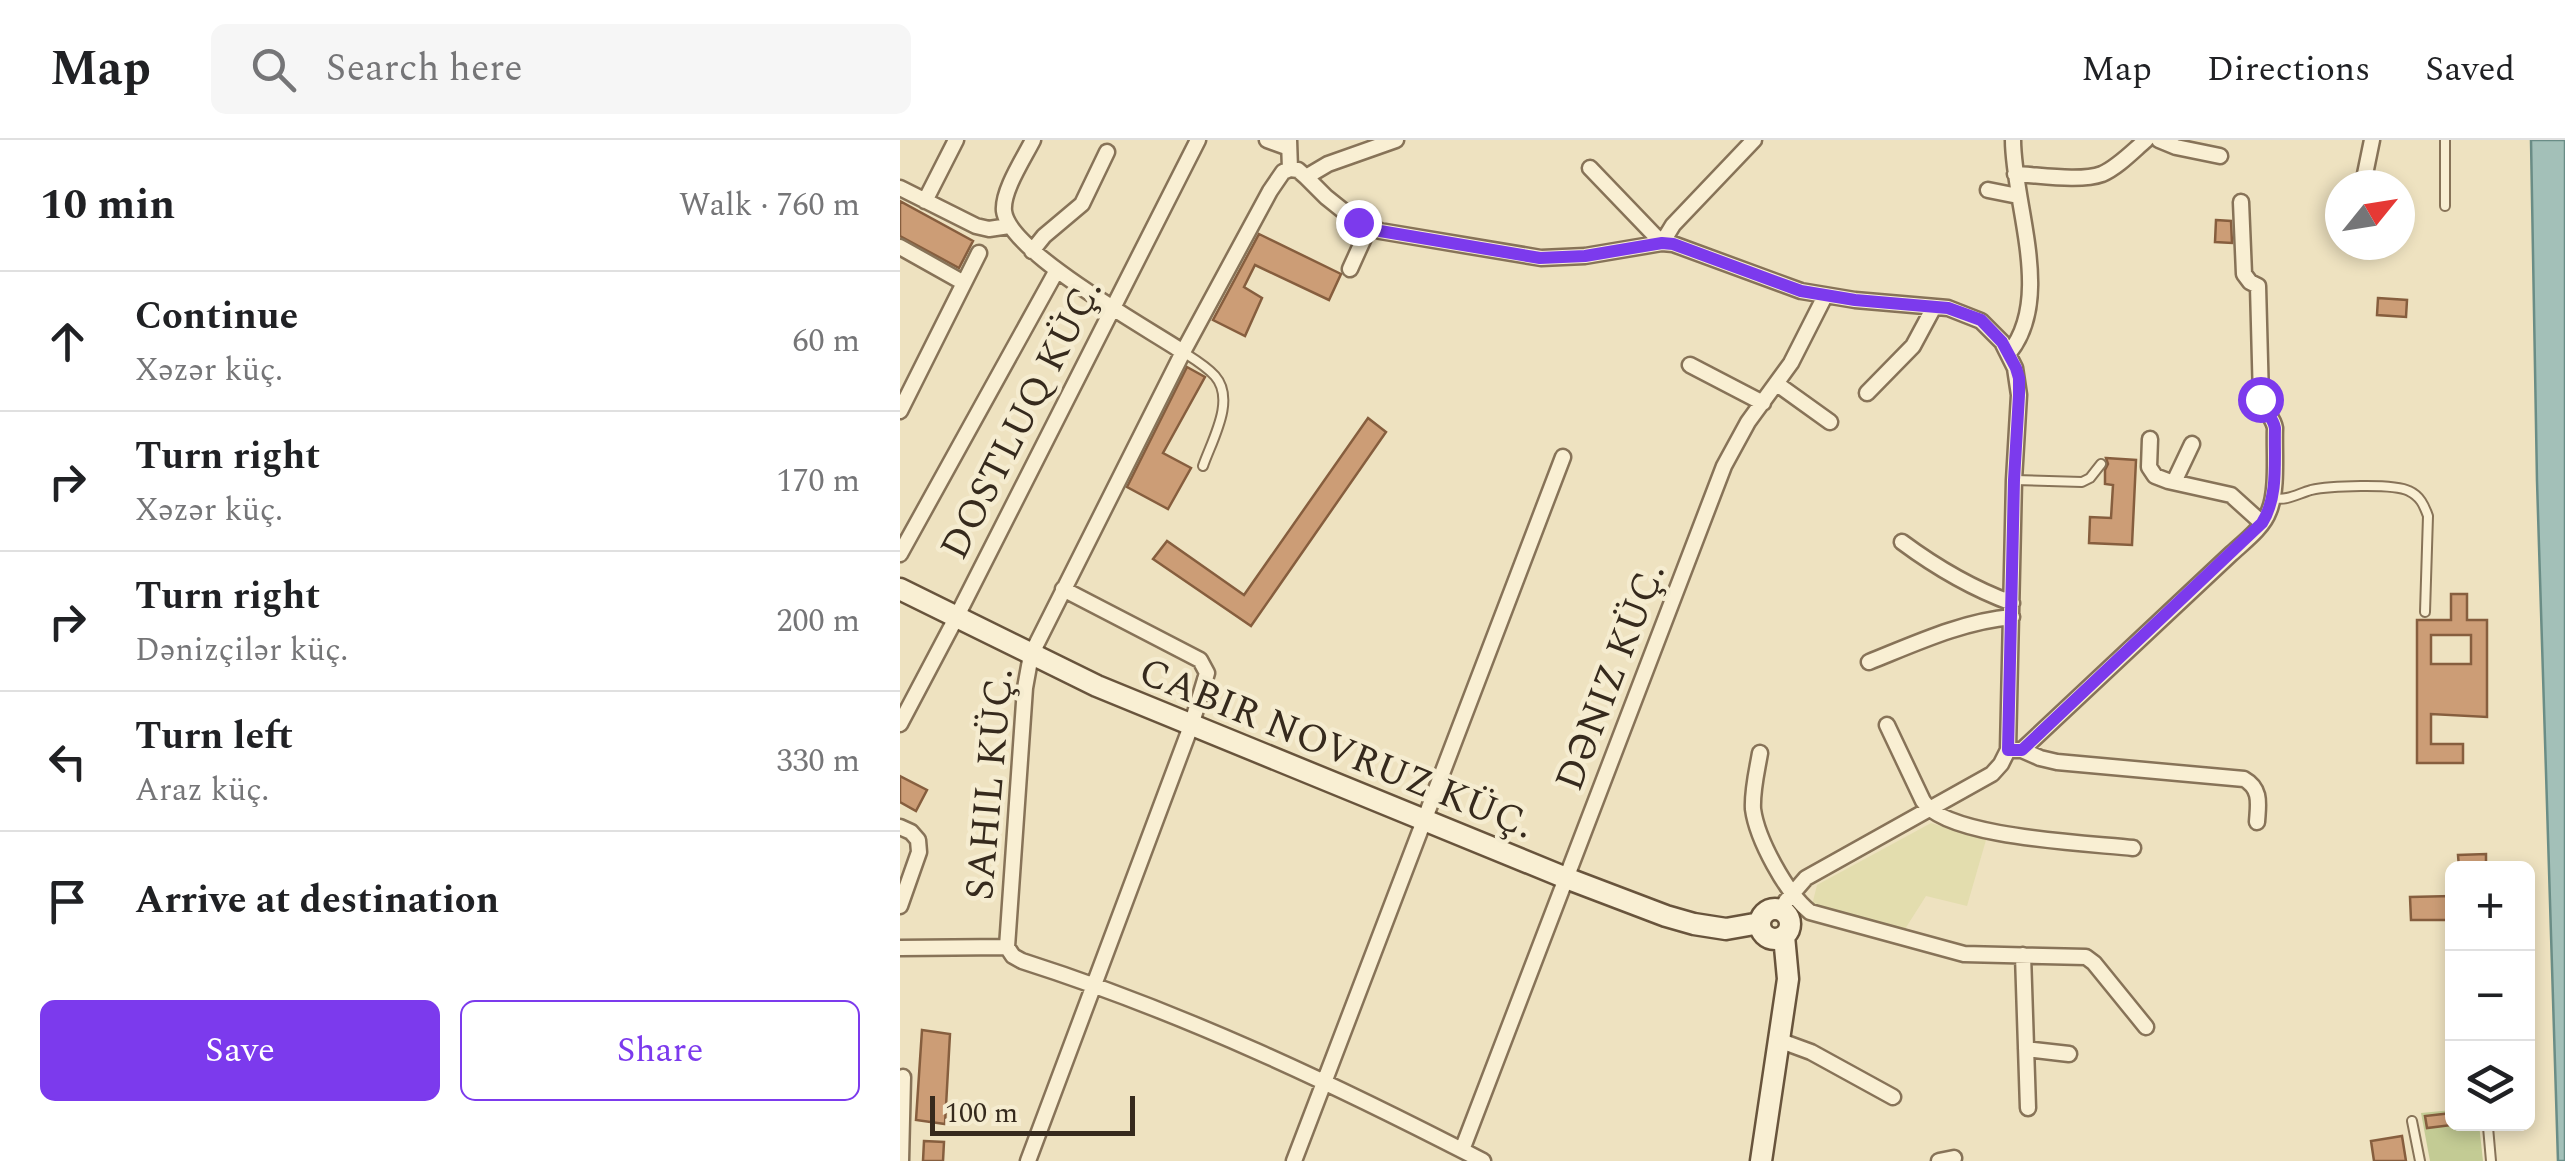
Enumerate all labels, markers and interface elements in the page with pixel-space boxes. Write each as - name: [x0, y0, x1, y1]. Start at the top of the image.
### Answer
- search box: [211, 24, 911, 114]
- text: Map: [50, 33, 151, 106]
- text: Search here: [326, 40, 523, 98]
- icon: search: [246, 42, 301, 97]
- text: Map: [2081, 43, 2152, 96]
- text: Directions: [2207, 43, 2370, 96]
- text: Saved: [2425, 43, 2515, 96]
- north arrow: [2325, 170, 2415, 260]
- text: 10 min: [40, 174, 175, 237]
- text: Walk · 760 m: [679, 181, 860, 230]
- route end: [1336, 200, 1382, 246]
- street label: DOSTLUQ KÜÇ.: [925, 268, 1119, 571]
- text: Continue: [135, 288, 298, 346]
- icon: ahead: [40, 314, 95, 369]
- text: 60 m: [792, 317, 860, 366]
- text: Xəzər küç.: [135, 346, 283, 395]
- route start: [2238, 377, 2284, 423]
- text: Turn right: [135, 428, 320, 486]
- icon: right: [40, 454, 95, 509]
- text: 170 m: [776, 457, 860, 506]
- text: Xəzər küç.: [135, 486, 283, 535]
- street label: DӘNIZ KÜÇ.: [1540, 554, 1683, 800]
- text: Turn right: [135, 568, 320, 626]
- icon: right: [40, 594, 95, 649]
- text: 200 m: [776, 597, 860, 646]
- text: Dәnizçilәr küç.: [135, 626, 348, 675]
- street label: CABIR NOVRUZ KÜÇ.: [1129, 642, 1543, 856]
- street label: SAHIL KÜÇ.: [950, 666, 1031, 903]
- text: Turn left: [135, 708, 293, 766]
- icon: left: [40, 734, 95, 789]
- text: 330 m: [776, 737, 860, 786]
- text: Araz küç.: [135, 766, 269, 815]
- map controls: [2445, 861, 2535, 1131]
- button: +: [2445, 861, 2535, 951]
- text: Arrive at destination: [135, 872, 499, 930]
- icon: arrive: [40, 874, 95, 929]
- button: −: [2445, 951, 2535, 1041]
- button: Save: [40, 1000, 440, 1101]
- button: Share: [460, 1000, 860, 1101]
- button: layers: [2445, 1041, 2535, 1131]
- scale bar: [930, 1091, 1135, 1136]
- text: 100 m: [945, 1092, 1018, 1135]

